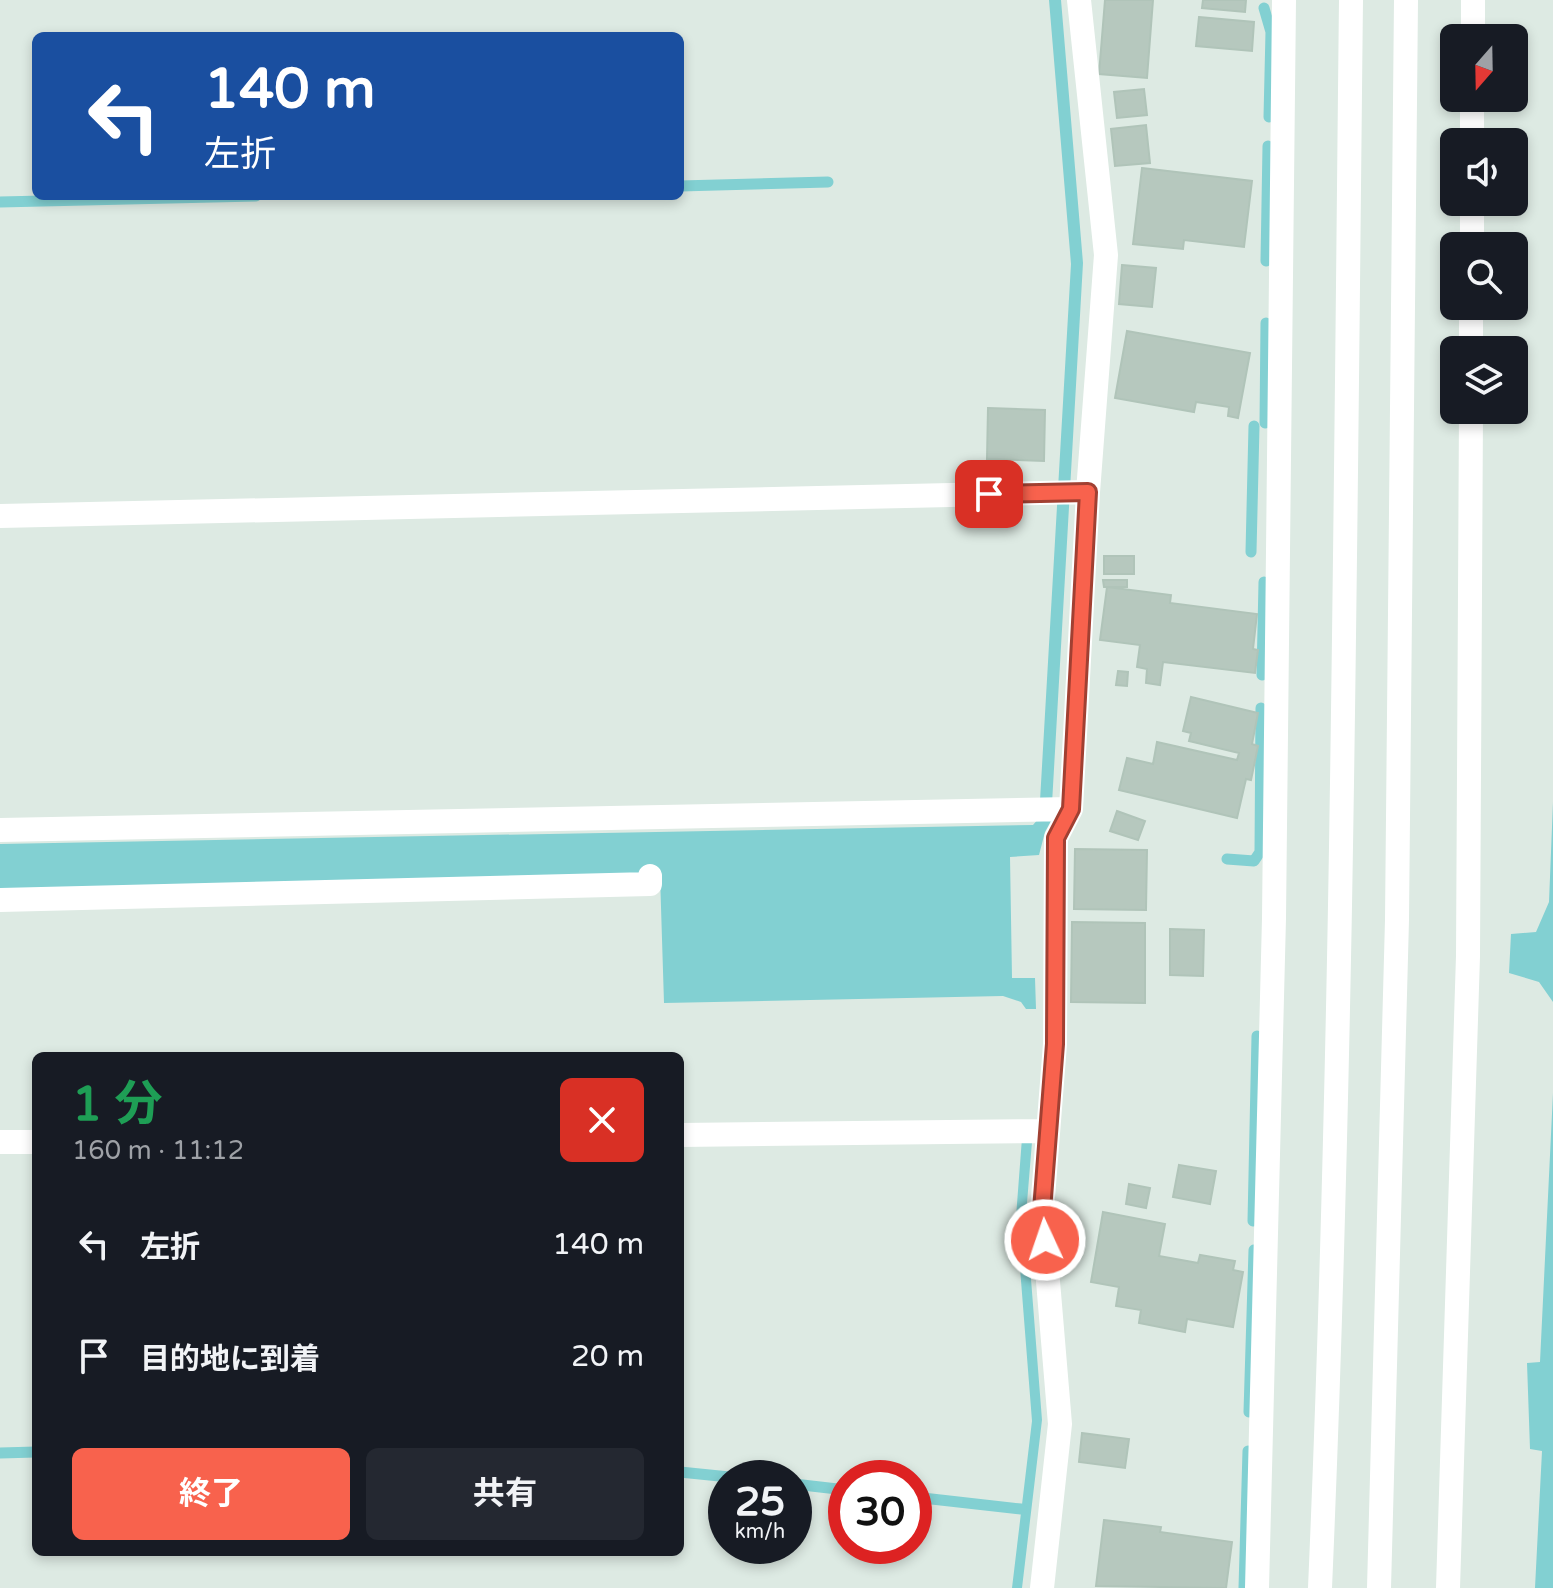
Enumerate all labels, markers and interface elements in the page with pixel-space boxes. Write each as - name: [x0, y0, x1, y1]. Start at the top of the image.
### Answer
- north arrow: [1440, 24, 1528, 112]
- map controls: [1440, 24, 1528, 424]
- text: 140 m: [204, 56, 375, 123]
- icon: left: [72, 64, 176, 168]
- button: sound: [1440, 128, 1528, 216]
- text: 左折: [204, 133, 276, 176]
- button: search: [1440, 232, 1528, 320]
- button: layers: [1440, 336, 1528, 424]
- pin: [955, 460, 1023, 528]
- icon: arrive: [967, 472, 1011, 516]
- text: 1 分: [72, 1076, 163, 1134]
- button: close: [560, 1078, 644, 1162]
- text: 160 m · 11:12: [72, 1135, 244, 1166]
- position arrow: [1003, 1198, 1087, 1282]
- icon: left: [72, 1222, 116, 1266]
- text: 140 m: [552, 1226, 644, 1263]
- text: 左折: [140, 1229, 200, 1266]
- icon: arrive: [72, 1334, 116, 1378]
- text: 20 m: [571, 1338, 644, 1375]
- text: 目的地に到着: [140, 1341, 320, 1378]
- button: 終了: [72, 1448, 350, 1540]
- button: 共有: [366, 1448, 644, 1540]
- speed limit sign: 30: [828, 1460, 932, 1564]
- text: 25: [735, 1478, 785, 1526]
- text: km/h: [735, 1520, 785, 1544]

